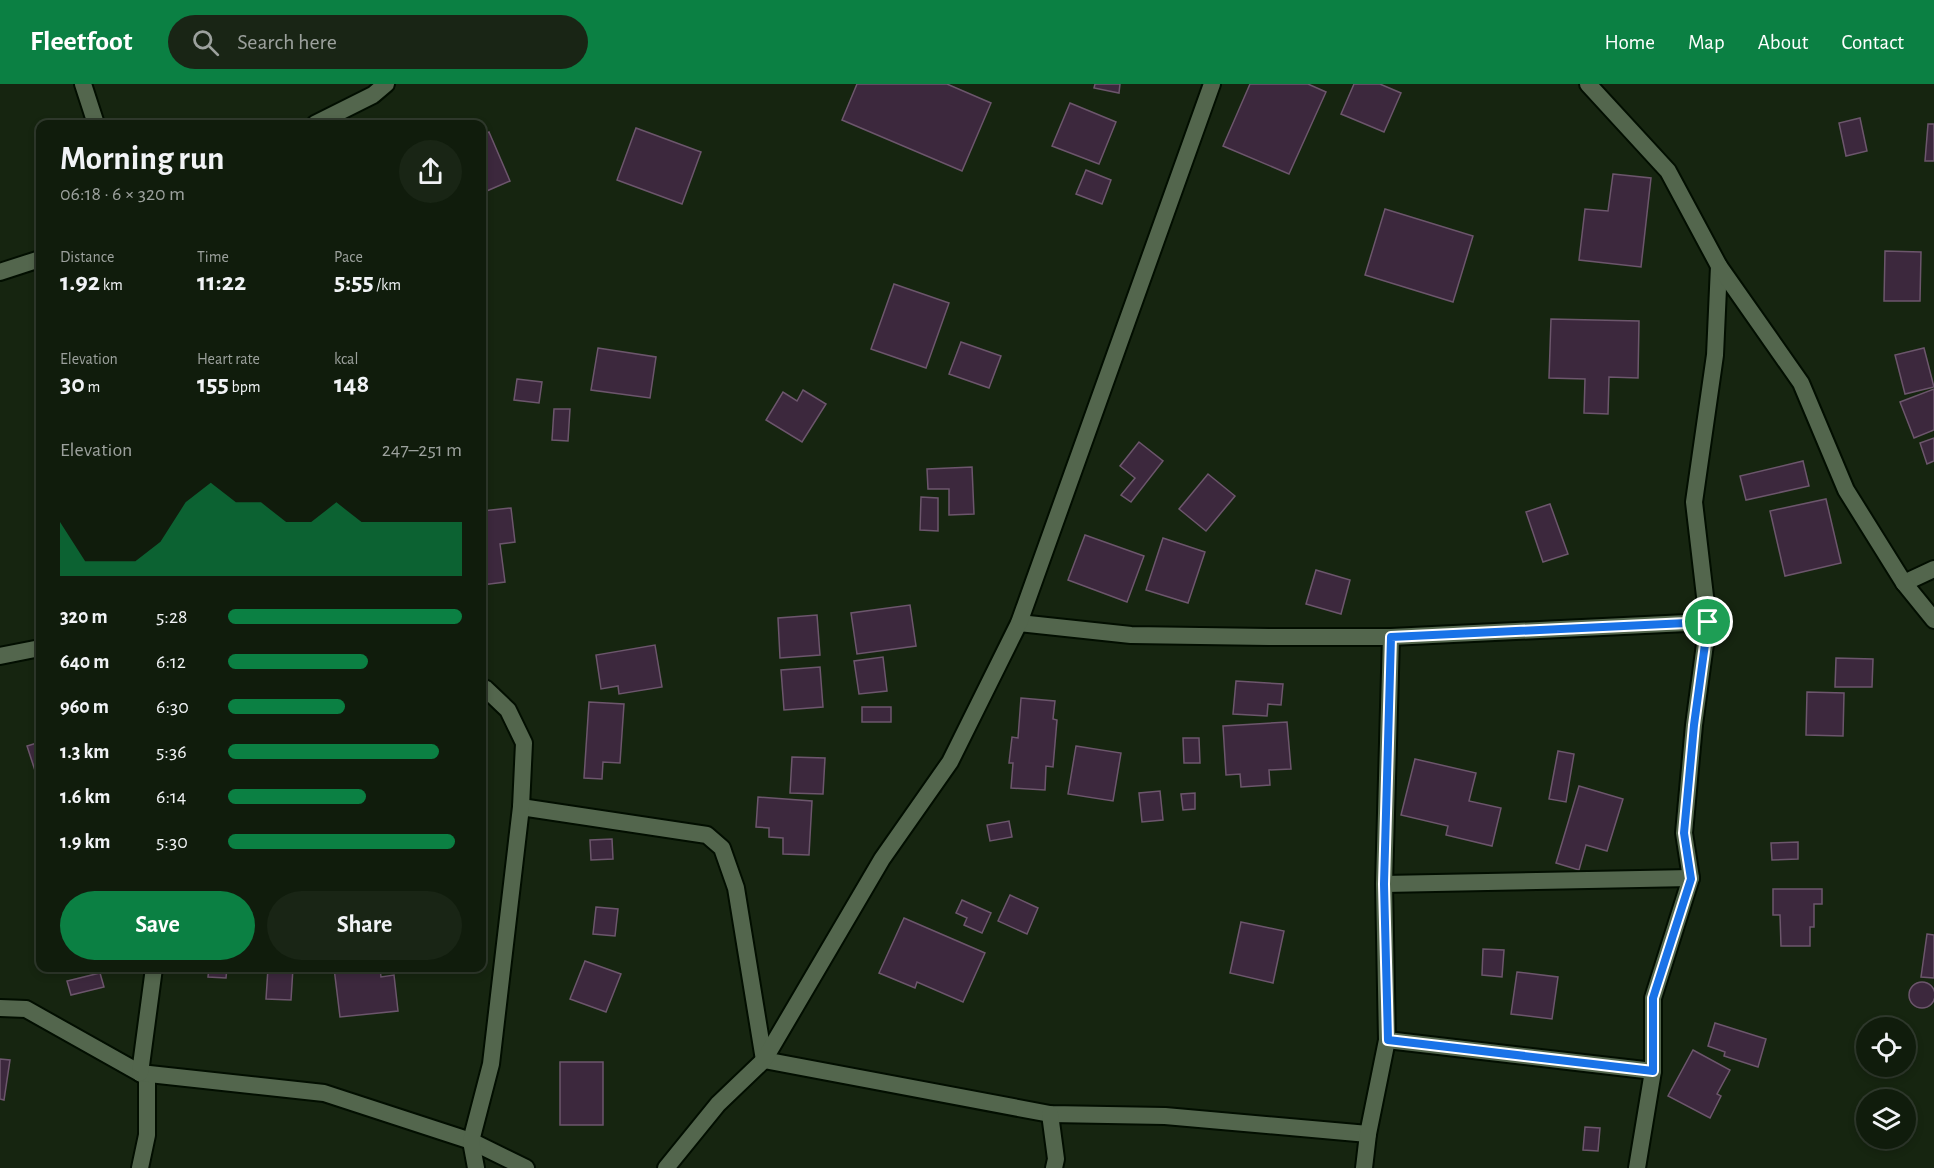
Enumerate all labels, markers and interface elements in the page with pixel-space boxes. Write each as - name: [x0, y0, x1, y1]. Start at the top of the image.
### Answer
- search box: [168, 15, 588, 69]
- icon: search: [189, 26, 222, 59]
- text: Fleetfoot: [30, 28, 132, 56]
- text: Search here: [237, 31, 337, 53]
- text: Home: [1604, 32, 1655, 53]
- text: Map: [1688, 32, 1725, 53]
- text: About: [1758, 32, 1808, 53]
- text: Contact: [1841, 32, 1904, 53]
- button: share: [399, 140, 462, 203]
- text: Morning run: [60, 143, 224, 176]
- text: 06:18 · 6 × 320 m: [60, 184, 185, 204]
- text: Distance: [60, 249, 114, 265]
- text: Time: [197, 249, 229, 265]
- text: Pace: [334, 249, 363, 265]
- text: 1.92: [60, 269, 100, 295]
- text: 11:22: [197, 269, 246, 295]
- text: 5:55: [334, 269, 374, 295]
- text: km: [100, 277, 123, 293]
- text: /km: [374, 277, 401, 293]
- text: Elevation: [60, 351, 118, 367]
- text: Heart rate: [197, 351, 260, 367]
- text: kcal: [334, 351, 358, 367]
- text: 30: [60, 371, 85, 397]
- text: 155: [197, 371, 229, 397]
- text: 148: [334, 371, 369, 397]
- text: m: [85, 379, 100, 395]
- text: bpm: [229, 379, 260, 395]
- text: Elevation: [60, 440, 132, 460]
- text: 247–251 m: [382, 440, 462, 460]
- pin: [1682, 596, 1733, 647]
- icon: arrive: [1691, 605, 1724, 638]
- text: 320 m: [60, 607, 108, 627]
- text: 5:28: [156, 607, 188, 627]
- text: 640 m: [60, 652, 109, 672]
- text: 6:12: [156, 652, 186, 672]
- text: 960 m: [60, 697, 109, 717]
- text: 6:30: [156, 697, 189, 717]
- text: 1.3 km: [60, 742, 109, 762]
- text: 5:36: [156, 742, 187, 762]
- text: 1.6 km: [60, 787, 111, 807]
- text: 6:14: [156, 787, 186, 807]
- text: 1.9 km: [60, 832, 111, 852]
- text: 5:30: [156, 832, 188, 852]
- button: Save: [60, 891, 255, 960]
- button: Share: [267, 891, 462, 960]
- map controls: [1856, 1017, 1916, 1149]
- button: locate: [1856, 1017, 1916, 1077]
- button: layers: [1856, 1089, 1916, 1149]

